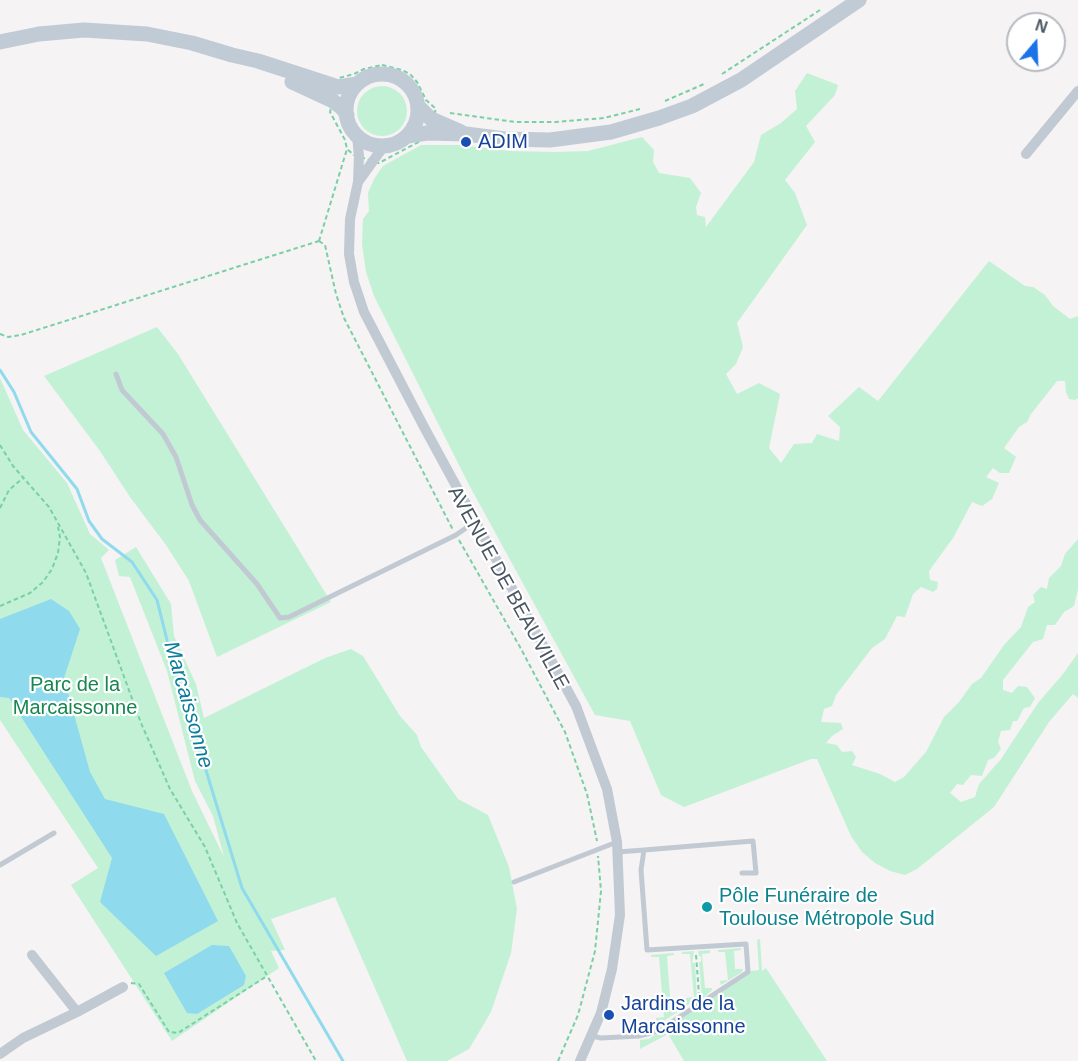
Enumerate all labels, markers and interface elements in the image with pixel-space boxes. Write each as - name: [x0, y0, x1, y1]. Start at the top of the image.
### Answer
- north arrow: [1006, 12, 1066, 72]
- text: N: [1033, 16, 1050, 36]
- place label: ADIM: [478, 130, 528, 154]
- marker: ADIM: [459, 135, 473, 149]
- street label: AVENUE DE BEAUVILLE: [442, 482, 574, 694]
- water label: Marcaissonne: [158, 639, 218, 771]
- park label: Parc de la Marcaissonne: [13, 673, 137, 720]
- place label: Pôle Funéraire de Toulouse Métropole Sud: [719, 884, 935, 931]
- marker: Pôle Funéraire de Toulouse Métropole Sud: [700, 900, 714, 914]
- place label: Jardins de la Marcaissonne: [621, 992, 746, 1039]
- marker: Jardins de la Marcaissonne: [602, 1008, 616, 1022]

